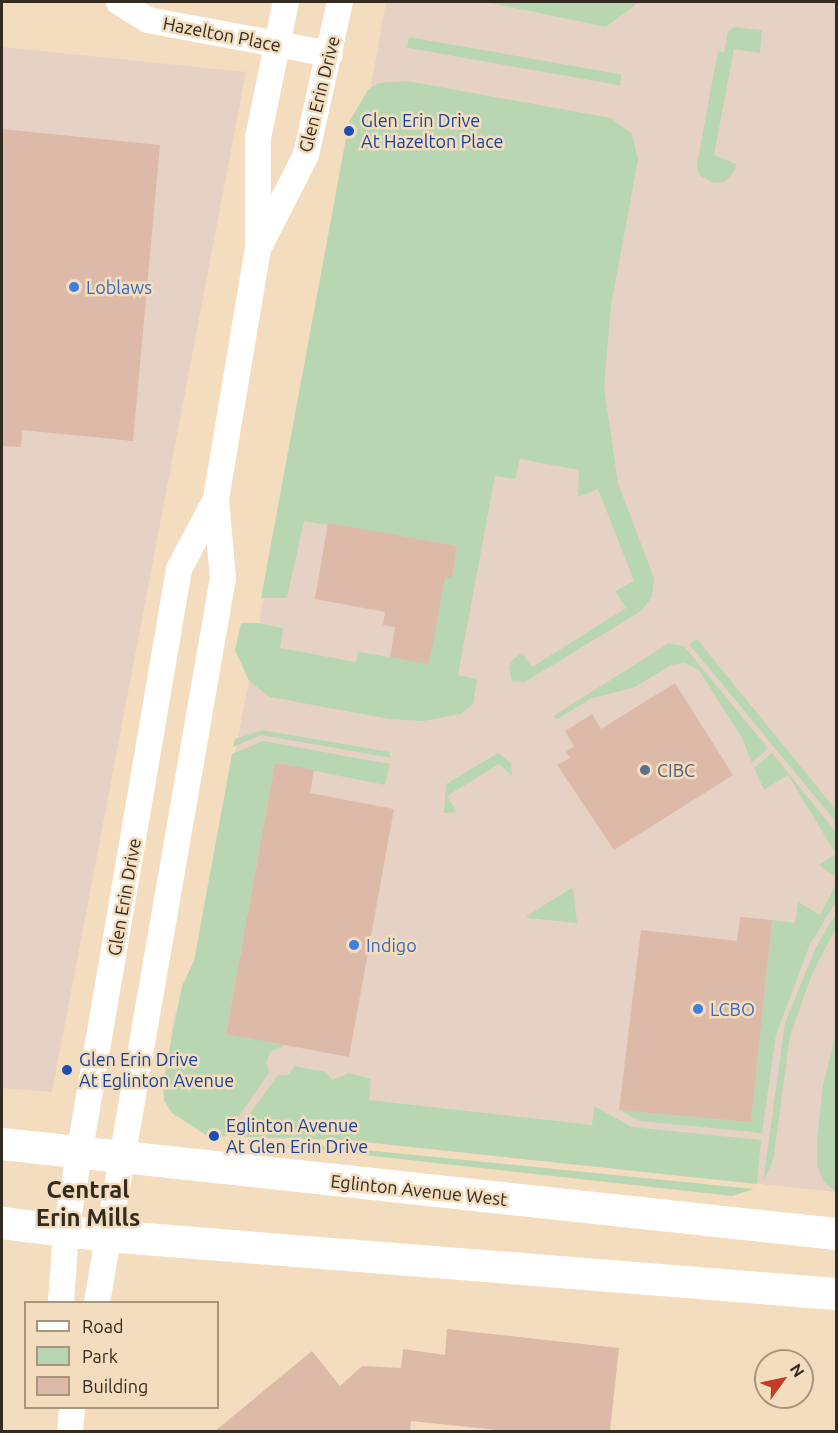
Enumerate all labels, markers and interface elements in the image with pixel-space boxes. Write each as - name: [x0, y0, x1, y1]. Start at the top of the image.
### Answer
- street label: Hazelton Place: [161, 12, 283, 56]
- street label: Glen Erin Drive: [294, 34, 344, 154]
- place label: Glen Erin Drive At Hazelton Place: [361, 110, 503, 152]
- marker: Glen Erin Drive At Hazelton Place: [342, 124, 356, 138]
- place label: Loblaws: [86, 276, 152, 298]
- marker: Loblaws: [67, 280, 81, 294]
- place label: CIBC: [657, 759, 695, 781]
- marker: CIBC: [638, 763, 652, 777]
- street label: Glen Erin Drive: [103, 836, 145, 958]
- place label: Indigo: [366, 934, 417, 956]
- marker: Indigo: [347, 938, 361, 952]
- place label: LCBO: [710, 998, 755, 1020]
- marker: LCBO: [691, 1002, 705, 1016]
- place label: Glen Erin Drive At Eglinton Avenue: [79, 1049, 234, 1092]
- marker: Glen Erin Drive At Eglinton Avenue: [60, 1063, 74, 1077]
- place label: Eglinton Avenue At Glen Erin Drive: [226, 1115, 368, 1158]
- marker: Eglinton Avenue At Glen Erin Drive: [207, 1129, 221, 1143]
- street label: Eglinton Avenue West: [330, 1170, 508, 1210]
- district label: Central Erin Mills: [36, 1176, 140, 1232]
- legend: [24, 1301, 219, 1409]
- text: Road: [82, 1316, 124, 1336]
- text: Park: [82, 1346, 118, 1366]
- north arrow: [754, 1349, 814, 1409]
- text: N: [787, 1360, 808, 1380]
- text: Building: [82, 1376, 148, 1396]

